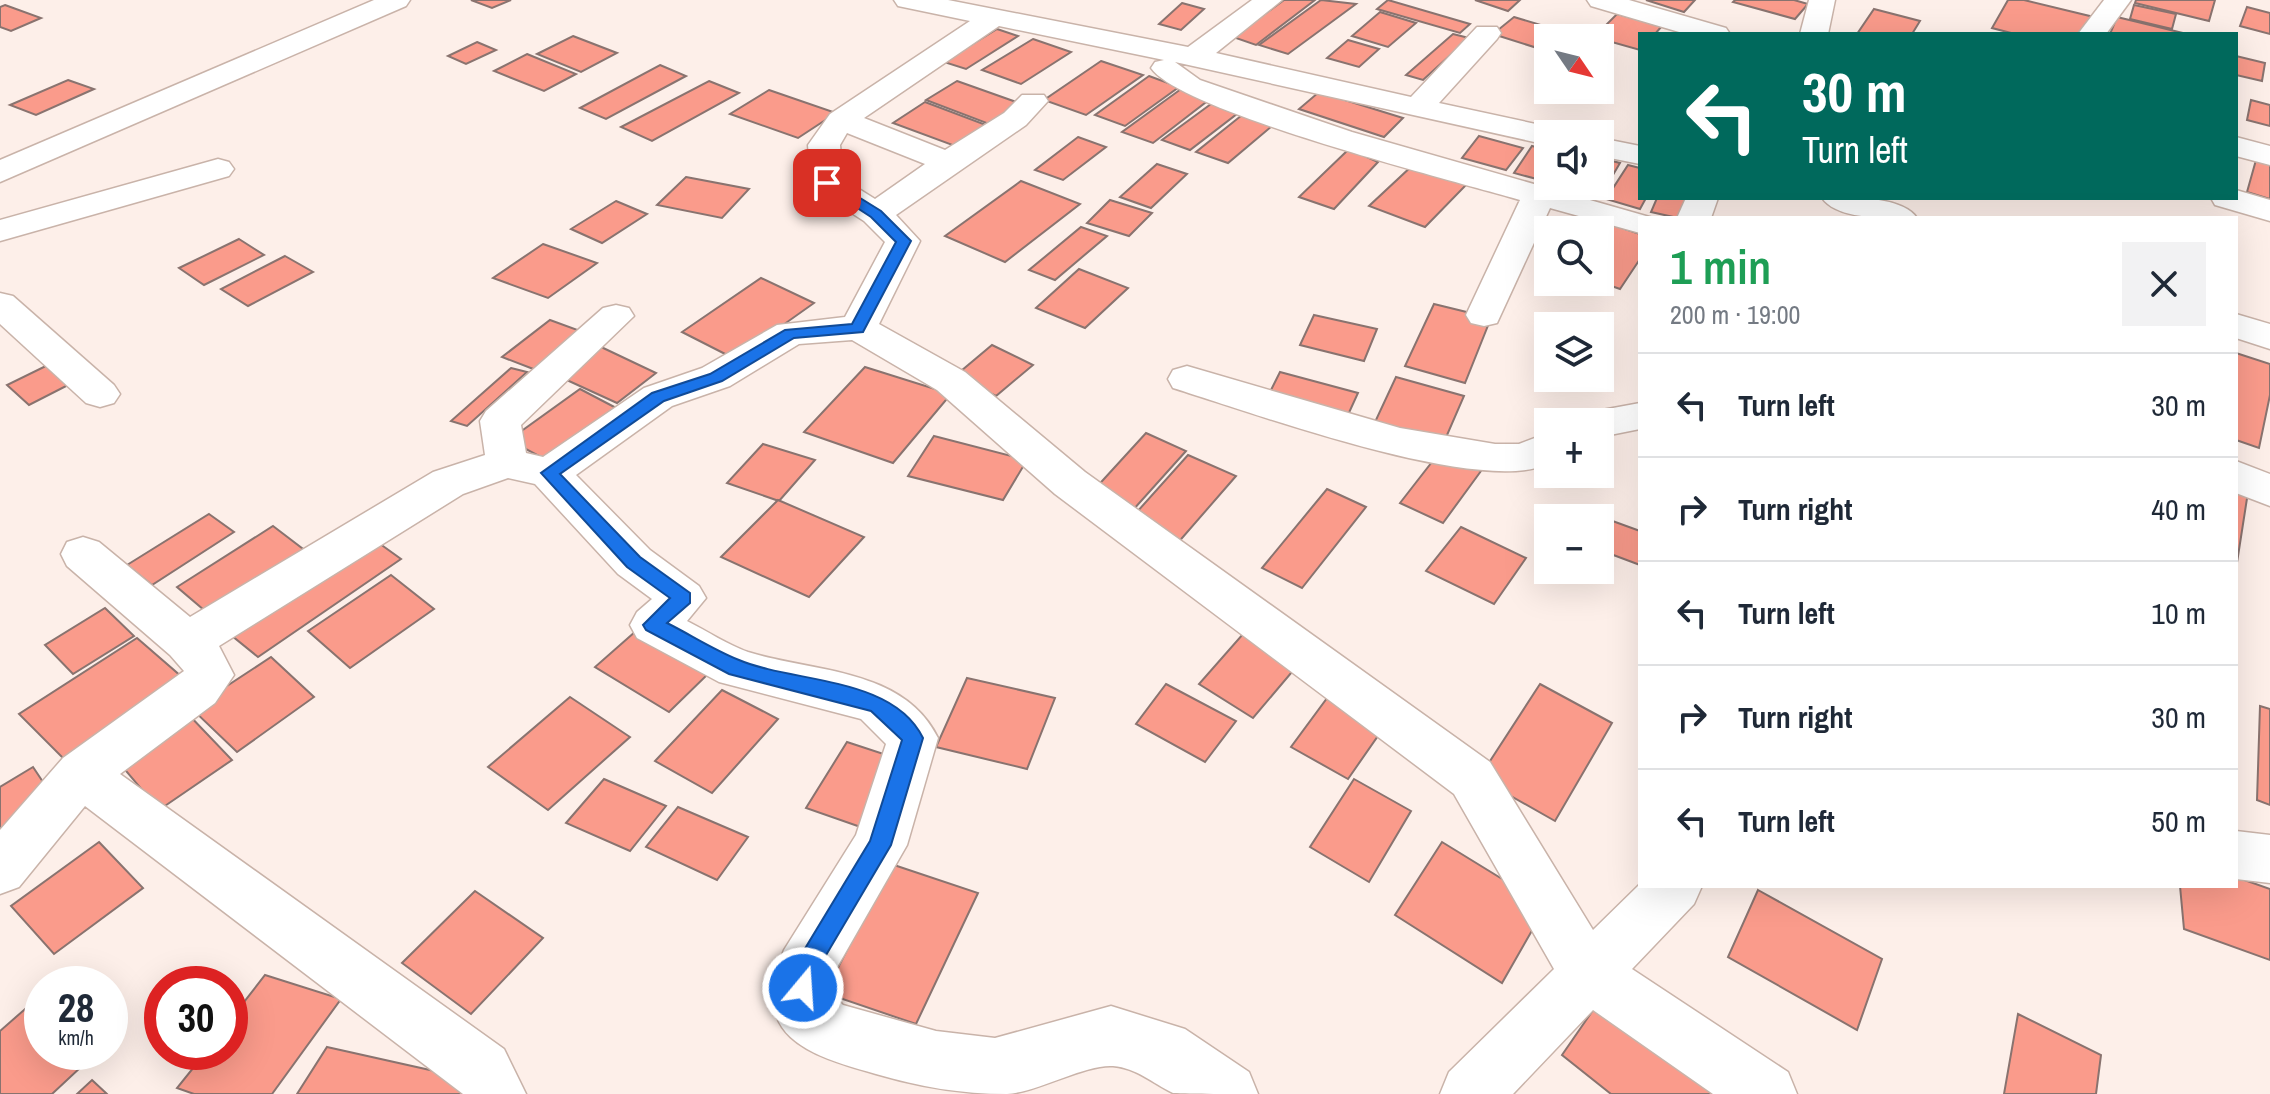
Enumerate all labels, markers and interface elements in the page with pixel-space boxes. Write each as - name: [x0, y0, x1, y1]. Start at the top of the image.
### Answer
- north arrow: [1534, 24, 1614, 104]
- map controls: [1534, 24, 1614, 584]
- text: 30 m: [1802, 54, 1907, 129]
- icon: left: [1670, 64, 1774, 168]
- button: sound: [1534, 120, 1614, 200]
- text: Turn left: [1802, 126, 1908, 174]
- pin: [793, 149, 861, 217]
- icon: arrive: [805, 161, 849, 205]
- button: search: [1534, 216, 1614, 296]
- text: 1 min: [1670, 234, 1771, 299]
- button: close: [2122, 242, 2206, 326]
- text: 200 m · 19:00: [1670, 297, 1800, 332]
- button: layers: [1534, 312, 1614, 392]
- icon: left: [1670, 383, 1714, 427]
- text: Turn left: [1738, 385, 1835, 425]
- text: 30 m: [2151, 385, 2206, 425]
- button: +: [1534, 408, 1614, 488]
- icon: right: [1670, 487, 1714, 531]
- text: Turn right: [1738, 489, 1852, 529]
- text: 40 m: [2151, 489, 2206, 529]
- button: −: [1534, 504, 1614, 584]
- icon: left: [1670, 591, 1714, 635]
- text: Turn left: [1738, 593, 1835, 633]
- text: 10 m: [2151, 593, 2206, 633]
- icon: right: [1670, 695, 1714, 739]
- text: Turn right: [1738, 697, 1852, 737]
- text: 30 m: [2151, 697, 2206, 737]
- icon: left: [1670, 799, 1714, 843]
- text: Turn left: [1738, 801, 1835, 841]
- text: 50 m: [2151, 801, 2206, 841]
- position arrow: [761, 946, 845, 1030]
- speed limit sign: 30: [144, 966, 248, 1070]
- text: 28: [58, 981, 94, 1034]
- text: km/h: [58, 1024, 94, 1051]

